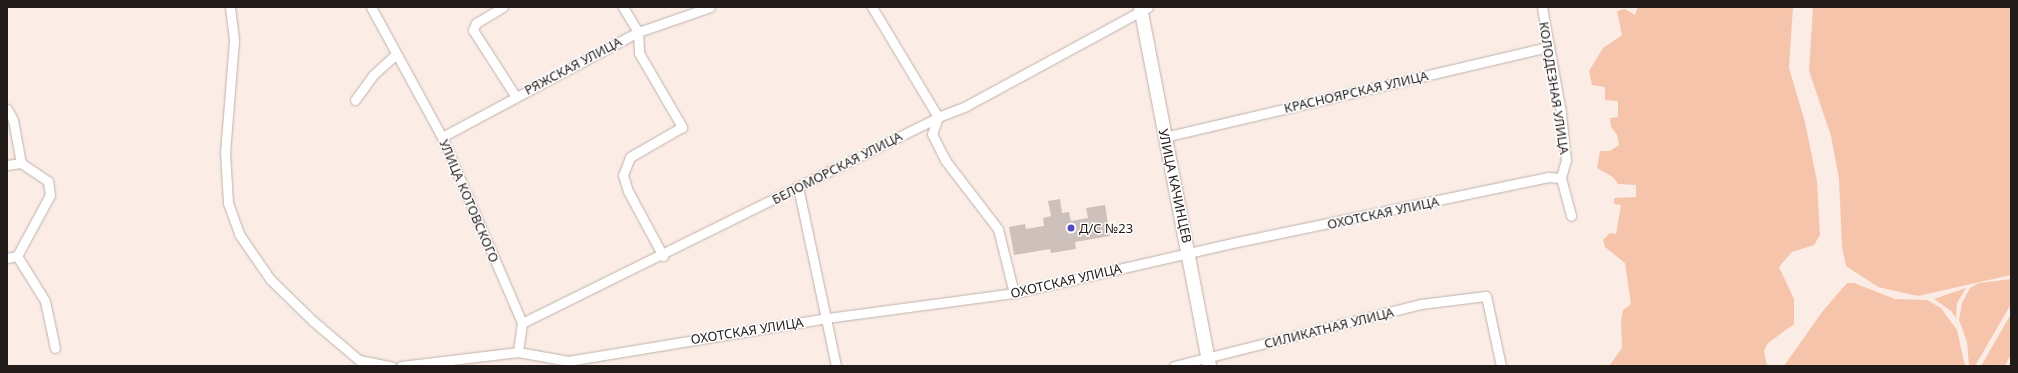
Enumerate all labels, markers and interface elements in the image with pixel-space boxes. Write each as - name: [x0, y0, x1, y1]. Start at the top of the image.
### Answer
- street label: КОЛОДЕЗНАЯ УЛИЦА: [1536, 21, 1572, 155]
- street label: РЯЖСКАЯ УЛИЦА: [522, 34, 624, 98]
- street label: КРАСНОЯРСКАЯ УЛИЦА: [1282, 68, 1430, 116]
- street label: БЕЛОМОРСКАЯ УЛИЦА: [769, 128, 905, 208]
- street label: УЛИЦА КАЧИНЦЕВ: [1155, 128, 1195, 244]
- street label: УЛИЦА КОТОВСКОГО: [436, 137, 502, 265]
- street label: ОХОТСКАЯ УЛИЦА: [1326, 194, 1440, 232]
- place label: Д/С №23: [1079, 220, 1133, 236]
- marker: Д/С №23: [1066, 223, 1076, 233]
- street label: ОХОТСКАЯ УЛИЦА: [1009, 261, 1123, 301]
- street label: СИЛИКАТНАЯ УЛИЦА: [1263, 304, 1395, 352]
- street label: ОХОТСКАЯ УЛИЦА: [690, 314, 804, 348]

